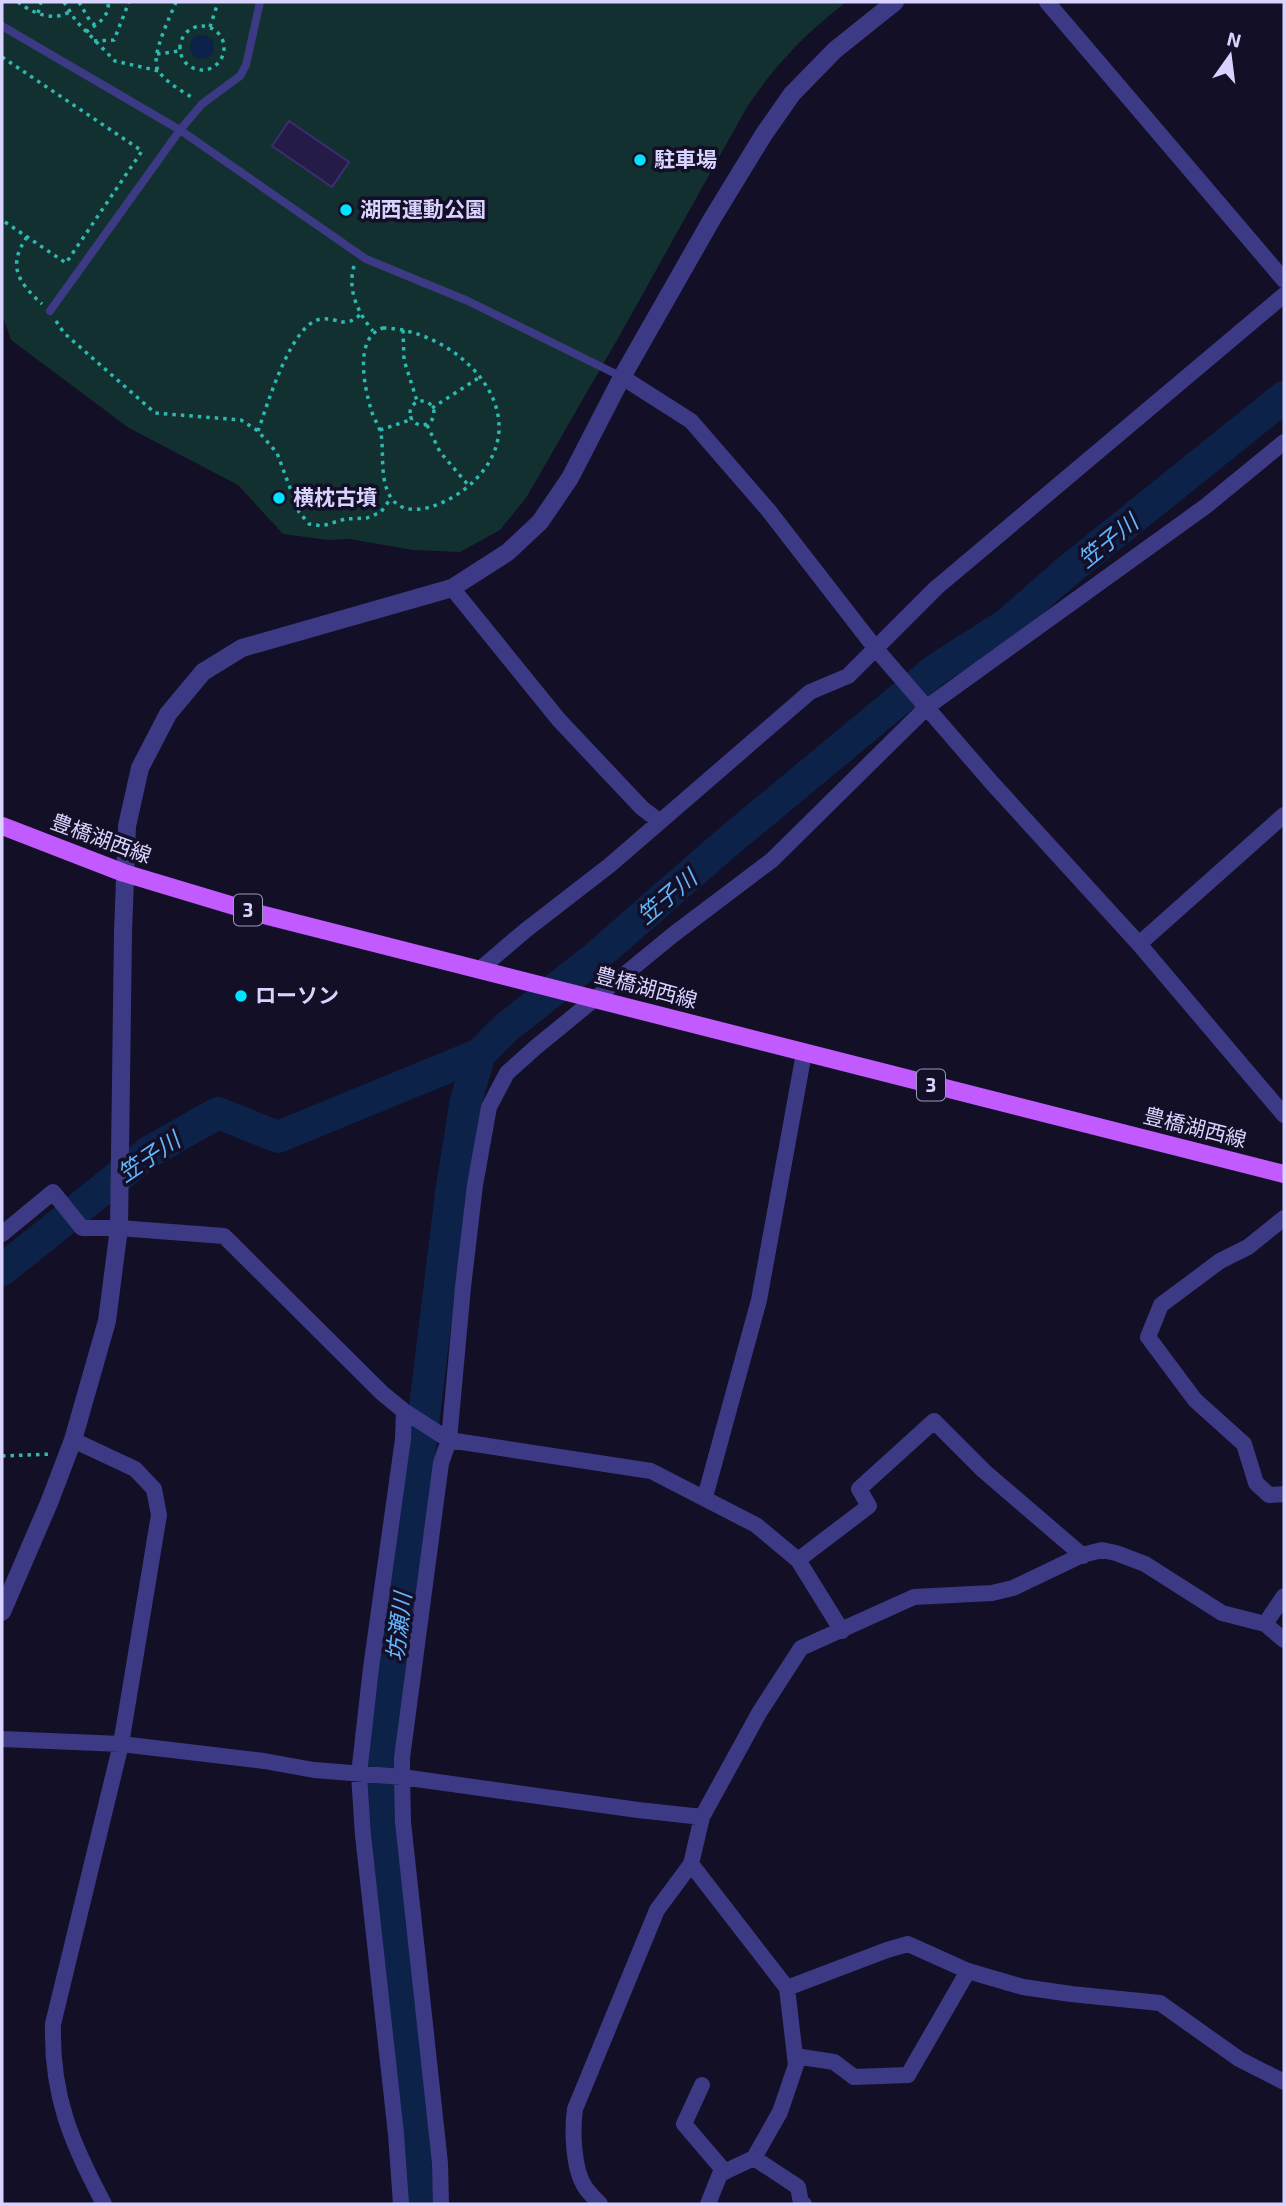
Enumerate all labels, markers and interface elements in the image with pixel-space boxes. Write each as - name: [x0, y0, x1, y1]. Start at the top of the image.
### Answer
- north arrow: [1195, 21, 1265, 91]
- text: N: [1225, 26, 1244, 52]
- place label: 駐車場: [654, 146, 717, 171]
- marker: 駐車場: [632, 152, 648, 168]
- place label: 湖西運動公園: [360, 196, 486, 221]
- marker: 湖西運動公園: [338, 202, 354, 218]
- place label: 横枕古墳: [293, 484, 377, 509]
- marker: 横枕古墳: [271, 490, 287, 506]
- water label: 笠子川: [1072, 506, 1145, 573]
- street label: 豊橋湖西線: [48, 808, 155, 867]
- water label: 笠子川: [631, 861, 704, 929]
- road number: 3: [234, 894, 262, 926]
- street label: 豊橋湖西線: [592, 961, 700, 1012]
- place label: ローソン: [255, 982, 339, 1007]
- marker: ローソン: [233, 988, 249, 1004]
- road number: 3: [917, 1070, 945, 1100]
- street label: 豊橋湖西線: [1141, 1102, 1249, 1151]
- water label: 笠子川: [112, 1124, 187, 1187]
- water label: 坊瀬川: [380, 1588, 416, 1663]

